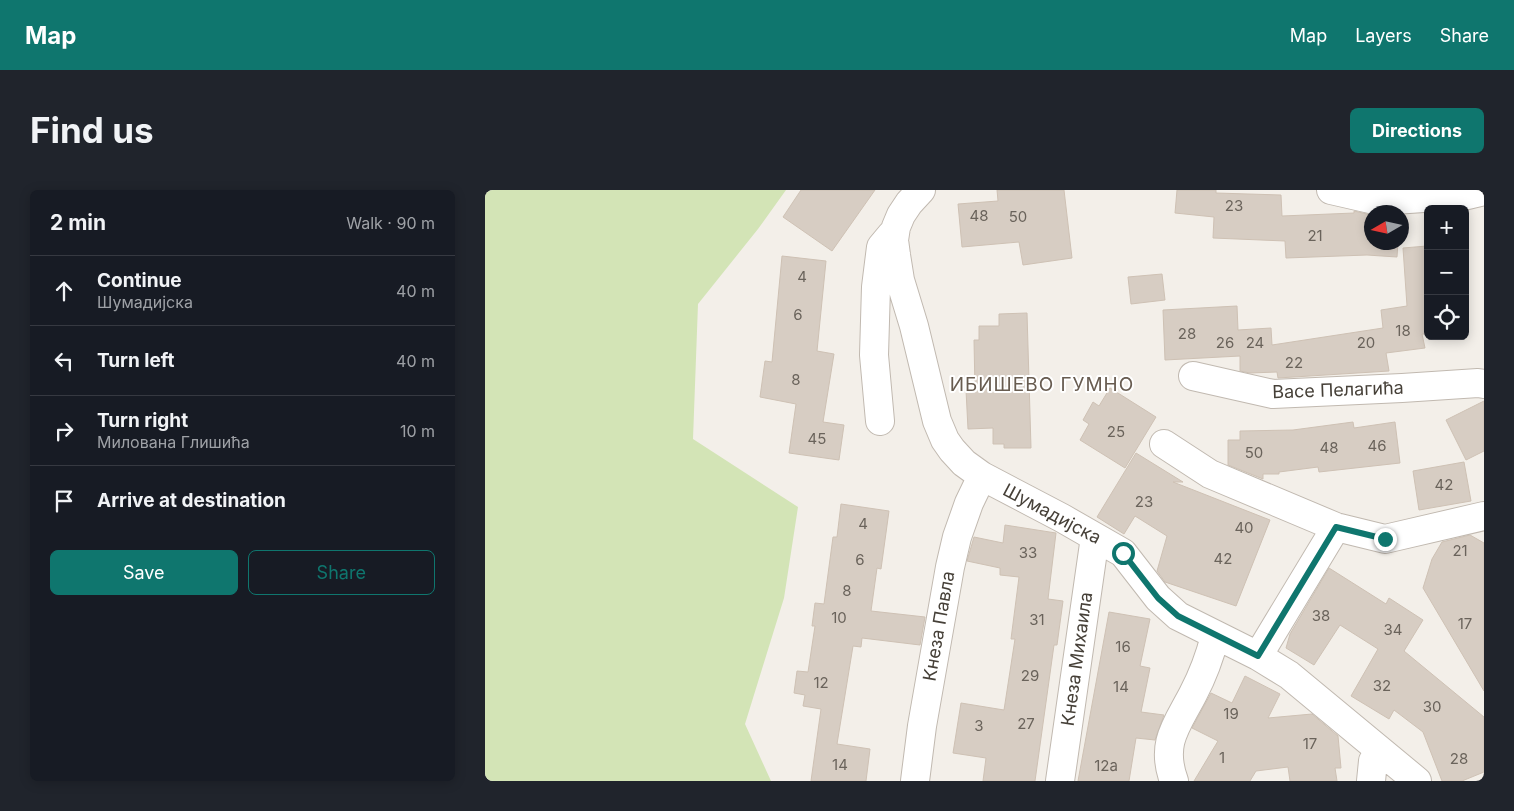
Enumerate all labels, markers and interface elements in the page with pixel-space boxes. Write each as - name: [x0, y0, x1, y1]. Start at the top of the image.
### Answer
- text: Map: [25, 21, 76, 50]
- text: Map: [1290, 25, 1327, 46]
- text: Layers: [1355, 25, 1412, 46]
- text: Share: [1440, 25, 1489, 46]
- button: Directions: [1350, 108, 1484, 153]
- text: Find us: [30, 109, 154, 151]
- house number: 23: [1225, 196, 1243, 215]
- north arrow: [1364, 205, 1409, 250]
- map controls: [1424, 205, 1469, 340]
- button: +: [1424, 205, 1469, 250]
- house number: 48: [970, 206, 988, 225]
- house number: 50: [1009, 207, 1027, 226]
- text: 2 min: [50, 210, 106, 235]
- text: Walk · 90 m: [346, 213, 435, 233]
- house number: 21: [1307, 226, 1323, 245]
- button: −: [1424, 250, 1469, 295]
- house number: 4: [797, 267, 807, 286]
- text: Continue: [97, 269, 182, 292]
- icon: ahead: [50, 277, 78, 305]
- text: 40 m: [396, 281, 435, 301]
- text: Шумадијска: [97, 292, 193, 312]
- button: locate: [1424, 295, 1469, 340]
- house number: 6: [793, 305, 803, 324]
- house number: 18: [1395, 321, 1411, 340]
- house number: 28: [1178, 324, 1196, 343]
- house number: 26: [1216, 333, 1234, 352]
- house number: 24: [1246, 333, 1264, 352]
- house number: 20: [1357, 333, 1375, 352]
- icon: left: [50, 347, 78, 375]
- text: Turn left: [97, 349, 175, 372]
- text: 40 m: [396, 351, 435, 371]
- house number: 22: [1285, 353, 1303, 372]
- house number: 8: [791, 370, 801, 389]
- district label: ИБИШЕВО ГУМНО: [950, 373, 1134, 396]
- street label: Васе Пелагића: [1272, 377, 1404, 402]
- text: Turn right: [97, 409, 188, 432]
- icon: right: [50, 417, 78, 445]
- text: 10 m: [400, 421, 435, 441]
- house number: 25: [1107, 422, 1125, 441]
- house number: 45: [808, 429, 826, 448]
- text: Милована Глишића: [97, 432, 250, 452]
- house number: 46: [1368, 436, 1387, 455]
- house number: 48: [1320, 438, 1338, 457]
- house number: 50: [1245, 443, 1263, 462]
- house number: 42: [1435, 475, 1453, 494]
- street label: Шумадијска: [1000, 479, 1105, 548]
- icon: arrive: [50, 487, 78, 515]
- text: Arrive at destination: [97, 489, 286, 512]
- house number: 23: [1135, 492, 1153, 511]
- house number: 4: [858, 514, 868, 533]
- house number: 40: [1234, 518, 1254, 537]
- route end: [1374, 528, 1397, 551]
- house number: 21: [1452, 541, 1468, 560]
- route start: [1112, 542, 1135, 565]
- house number: 33: [1019, 543, 1037, 562]
- house number: 42: [1214, 549, 1232, 568]
- button: Save: [50, 550, 238, 595]
- button: Share: [248, 550, 435, 595]
- house number: 6: [855, 550, 865, 569]
- street label: Кнеза Павла: [918, 569, 959, 683]
- house number: 8: [842, 581, 852, 600]
- street label: Кнеза Михаила: [1057, 591, 1096, 727]
- house number: 38: [1312, 606, 1330, 625]
- house number: 10: [831, 608, 847, 627]
- house number: 31: [1029, 610, 1045, 629]
- house number: 17: [1458, 614, 1472, 633]
- house number: 34: [1384, 620, 1402, 639]
- house number: 16: [1115, 637, 1131, 656]
- house number: 29: [1021, 666, 1039, 685]
- house number: 12: [813, 673, 829, 692]
- house number: 32: [1373, 676, 1391, 695]
- house number: 14: [1113, 677, 1129, 696]
- house number: 30: [1423, 697, 1441, 716]
- house number: 19: [1223, 704, 1239, 723]
- house number: 27: [1017, 714, 1035, 733]
- house number: 3: [974, 716, 984, 735]
- house number: 17: [1303, 734, 1317, 753]
- house number: 1: [1219, 748, 1225, 767]
- house number: 28: [1450, 749, 1468, 768]
- house number: 14: [832, 755, 848, 774]
- house number: 12a: [1094, 756, 1118, 775]

